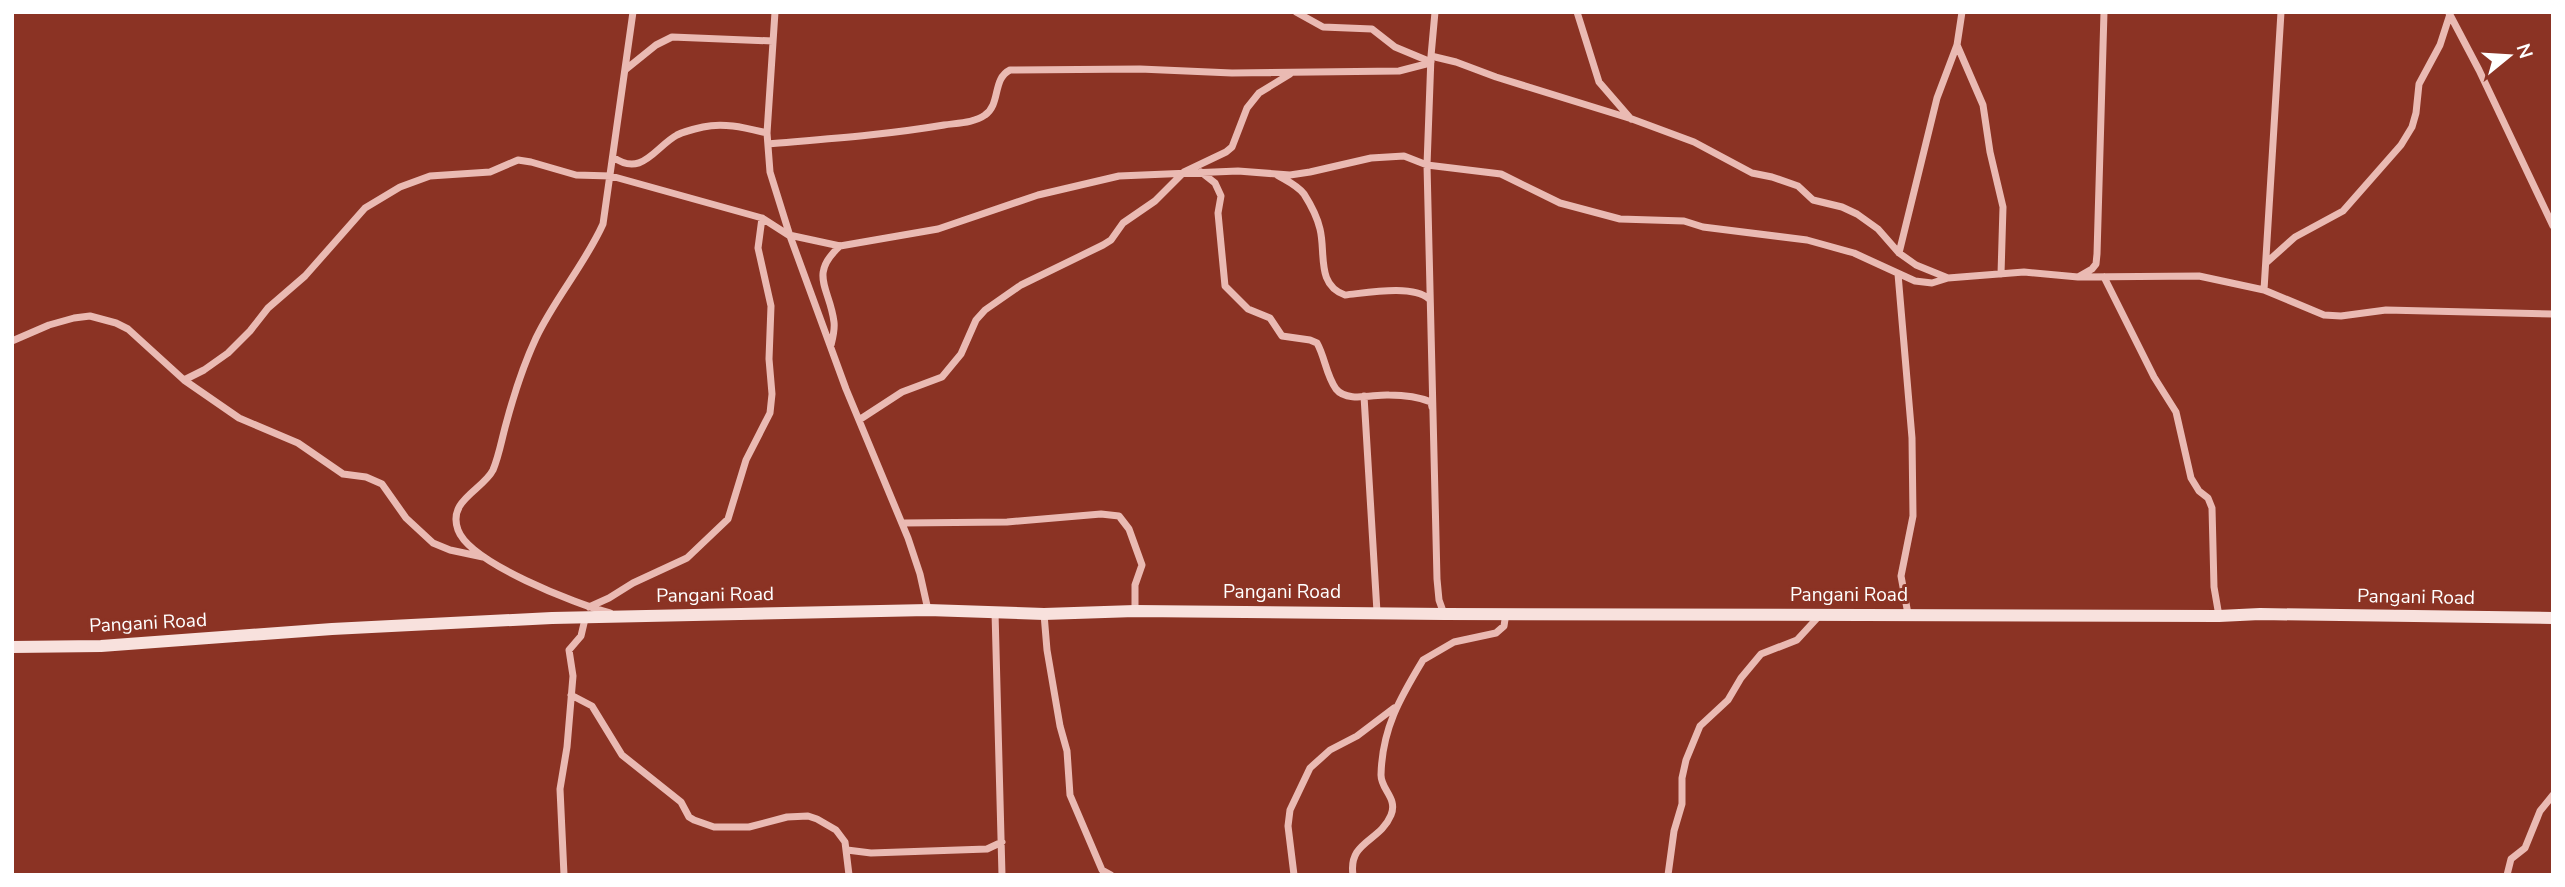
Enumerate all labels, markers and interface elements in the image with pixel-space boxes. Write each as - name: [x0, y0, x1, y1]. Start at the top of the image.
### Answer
- north arrow: [2474, 21, 2544, 91]
- text: N: [2510, 40, 2539, 62]
- street label: Pangani Road: [1223, 579, 1341, 605]
- street label: Pangani Road: [656, 581, 774, 609]
- street label: Pangani Road: [1790, 582, 1908, 608]
- street label: Pangani Road: [2357, 583, 2475, 611]
- street label: Pangani Road: [88, 607, 208, 639]

